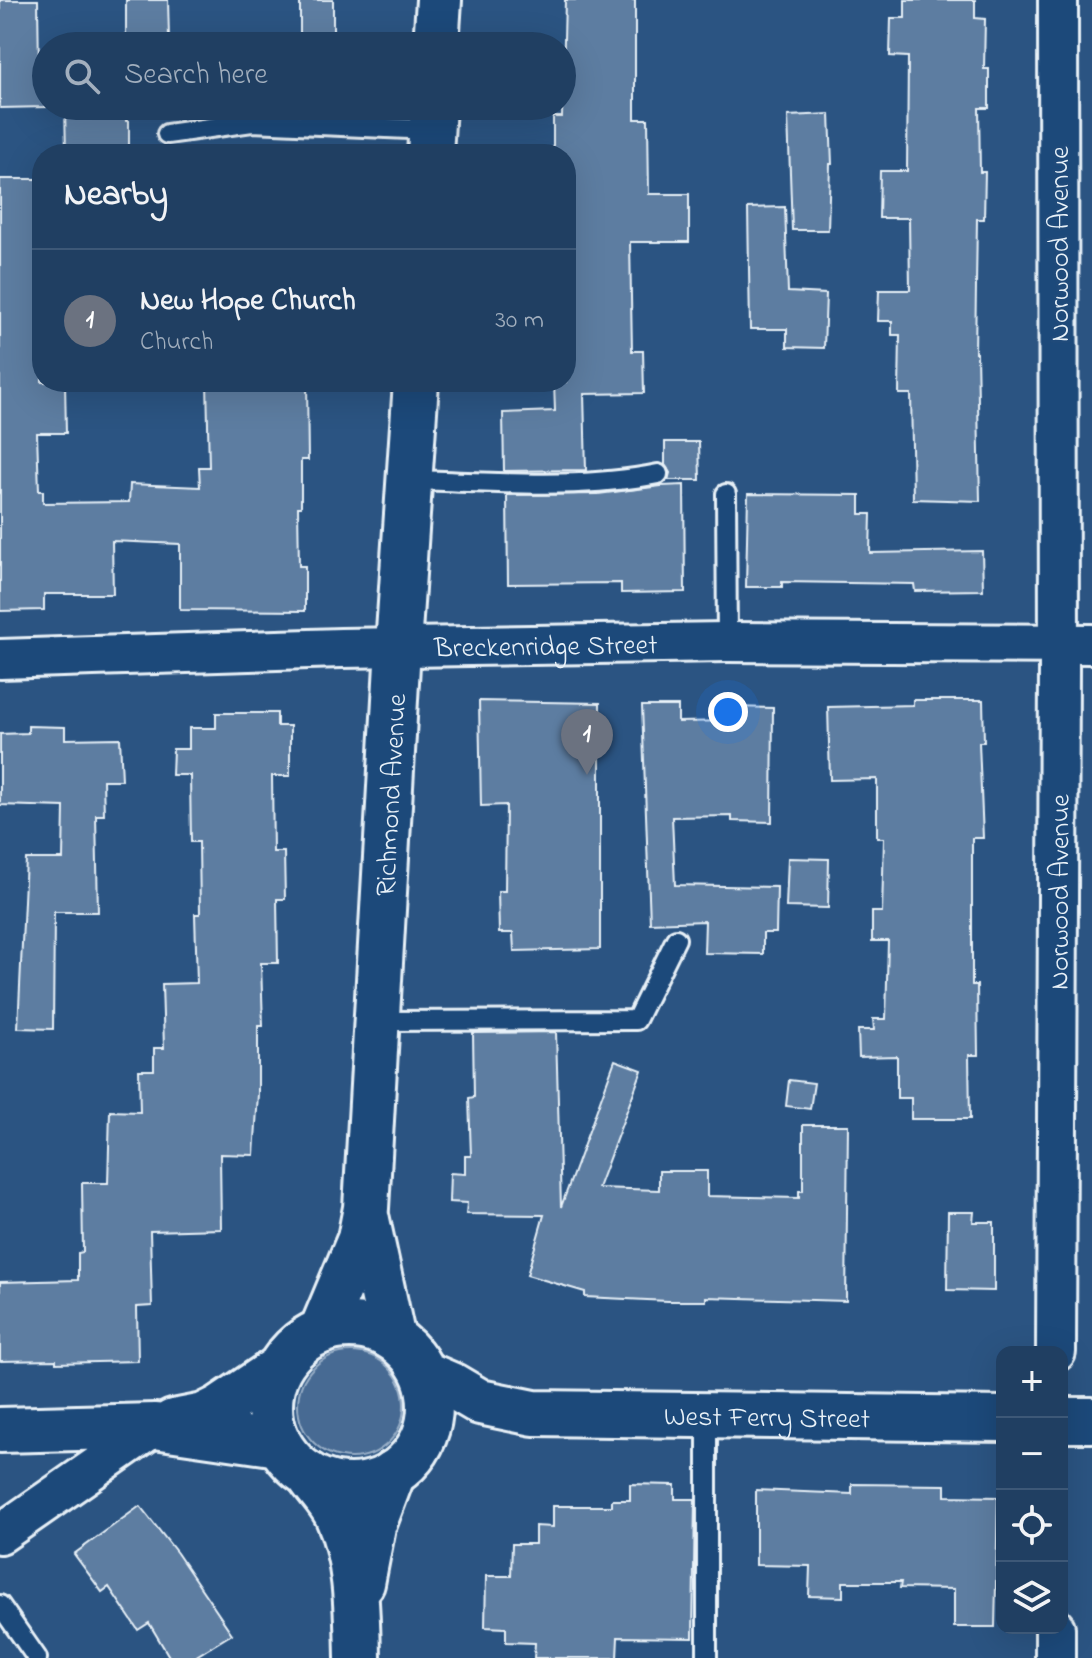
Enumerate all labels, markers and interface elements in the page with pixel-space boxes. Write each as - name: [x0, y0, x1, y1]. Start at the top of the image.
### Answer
- search box: [32, 32, 576, 120]
- icon: search: [60, 54, 104, 98]
- text: Search here: [124, 54, 268, 98]
- street label: Norwood Avenue: [1041, 146, 1082, 342]
- text: Nearby: [64, 171, 168, 221]
- text: New Hope Church: [140, 280, 356, 324]
- text: 1: [86, 302, 94, 340]
- text: 30 m: [495, 302, 544, 340]
- text: Church: [140, 324, 213, 362]
- street label: Breckenridge Street: [433, 626, 658, 671]
- street label: Richmond Avenue: [367, 692, 419, 898]
- your location: [708, 692, 748, 732]
- pin: 1: [561, 709, 613, 775]
- street label: Norwood Avenue: [1041, 794, 1082, 990]
- map controls: [996, 1346, 1068, 1634]
- button: +: [996, 1346, 1068, 1418]
- street label: West Ferry Street: [664, 1398, 870, 1441]
- button: −: [996, 1418, 1068, 1490]
- button: locate: [996, 1490, 1068, 1562]
- button: layers: [996, 1562, 1068, 1634]

